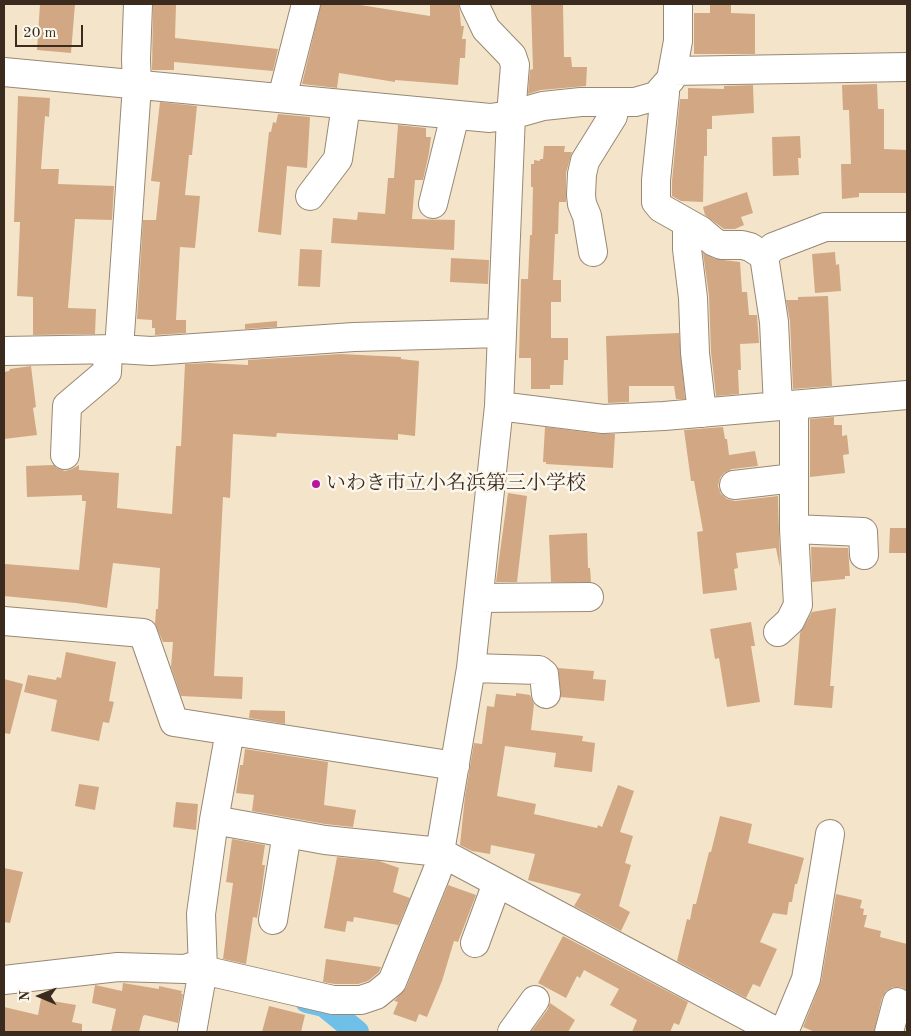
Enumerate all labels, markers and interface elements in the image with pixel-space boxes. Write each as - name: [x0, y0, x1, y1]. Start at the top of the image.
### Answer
- scale bar: [18, 15, 85, 47]
- text: 20 m: [23, 26, 57, 41]
- place label: いわき市立小名浜第三小学校: [326, 472, 586, 496]
- marker: いわき市立小名浜第三小学校: [310, 478, 322, 490]
- north arrow: [15, 971, 65, 1021]
- text: N: [18, 990, 32, 1001]

